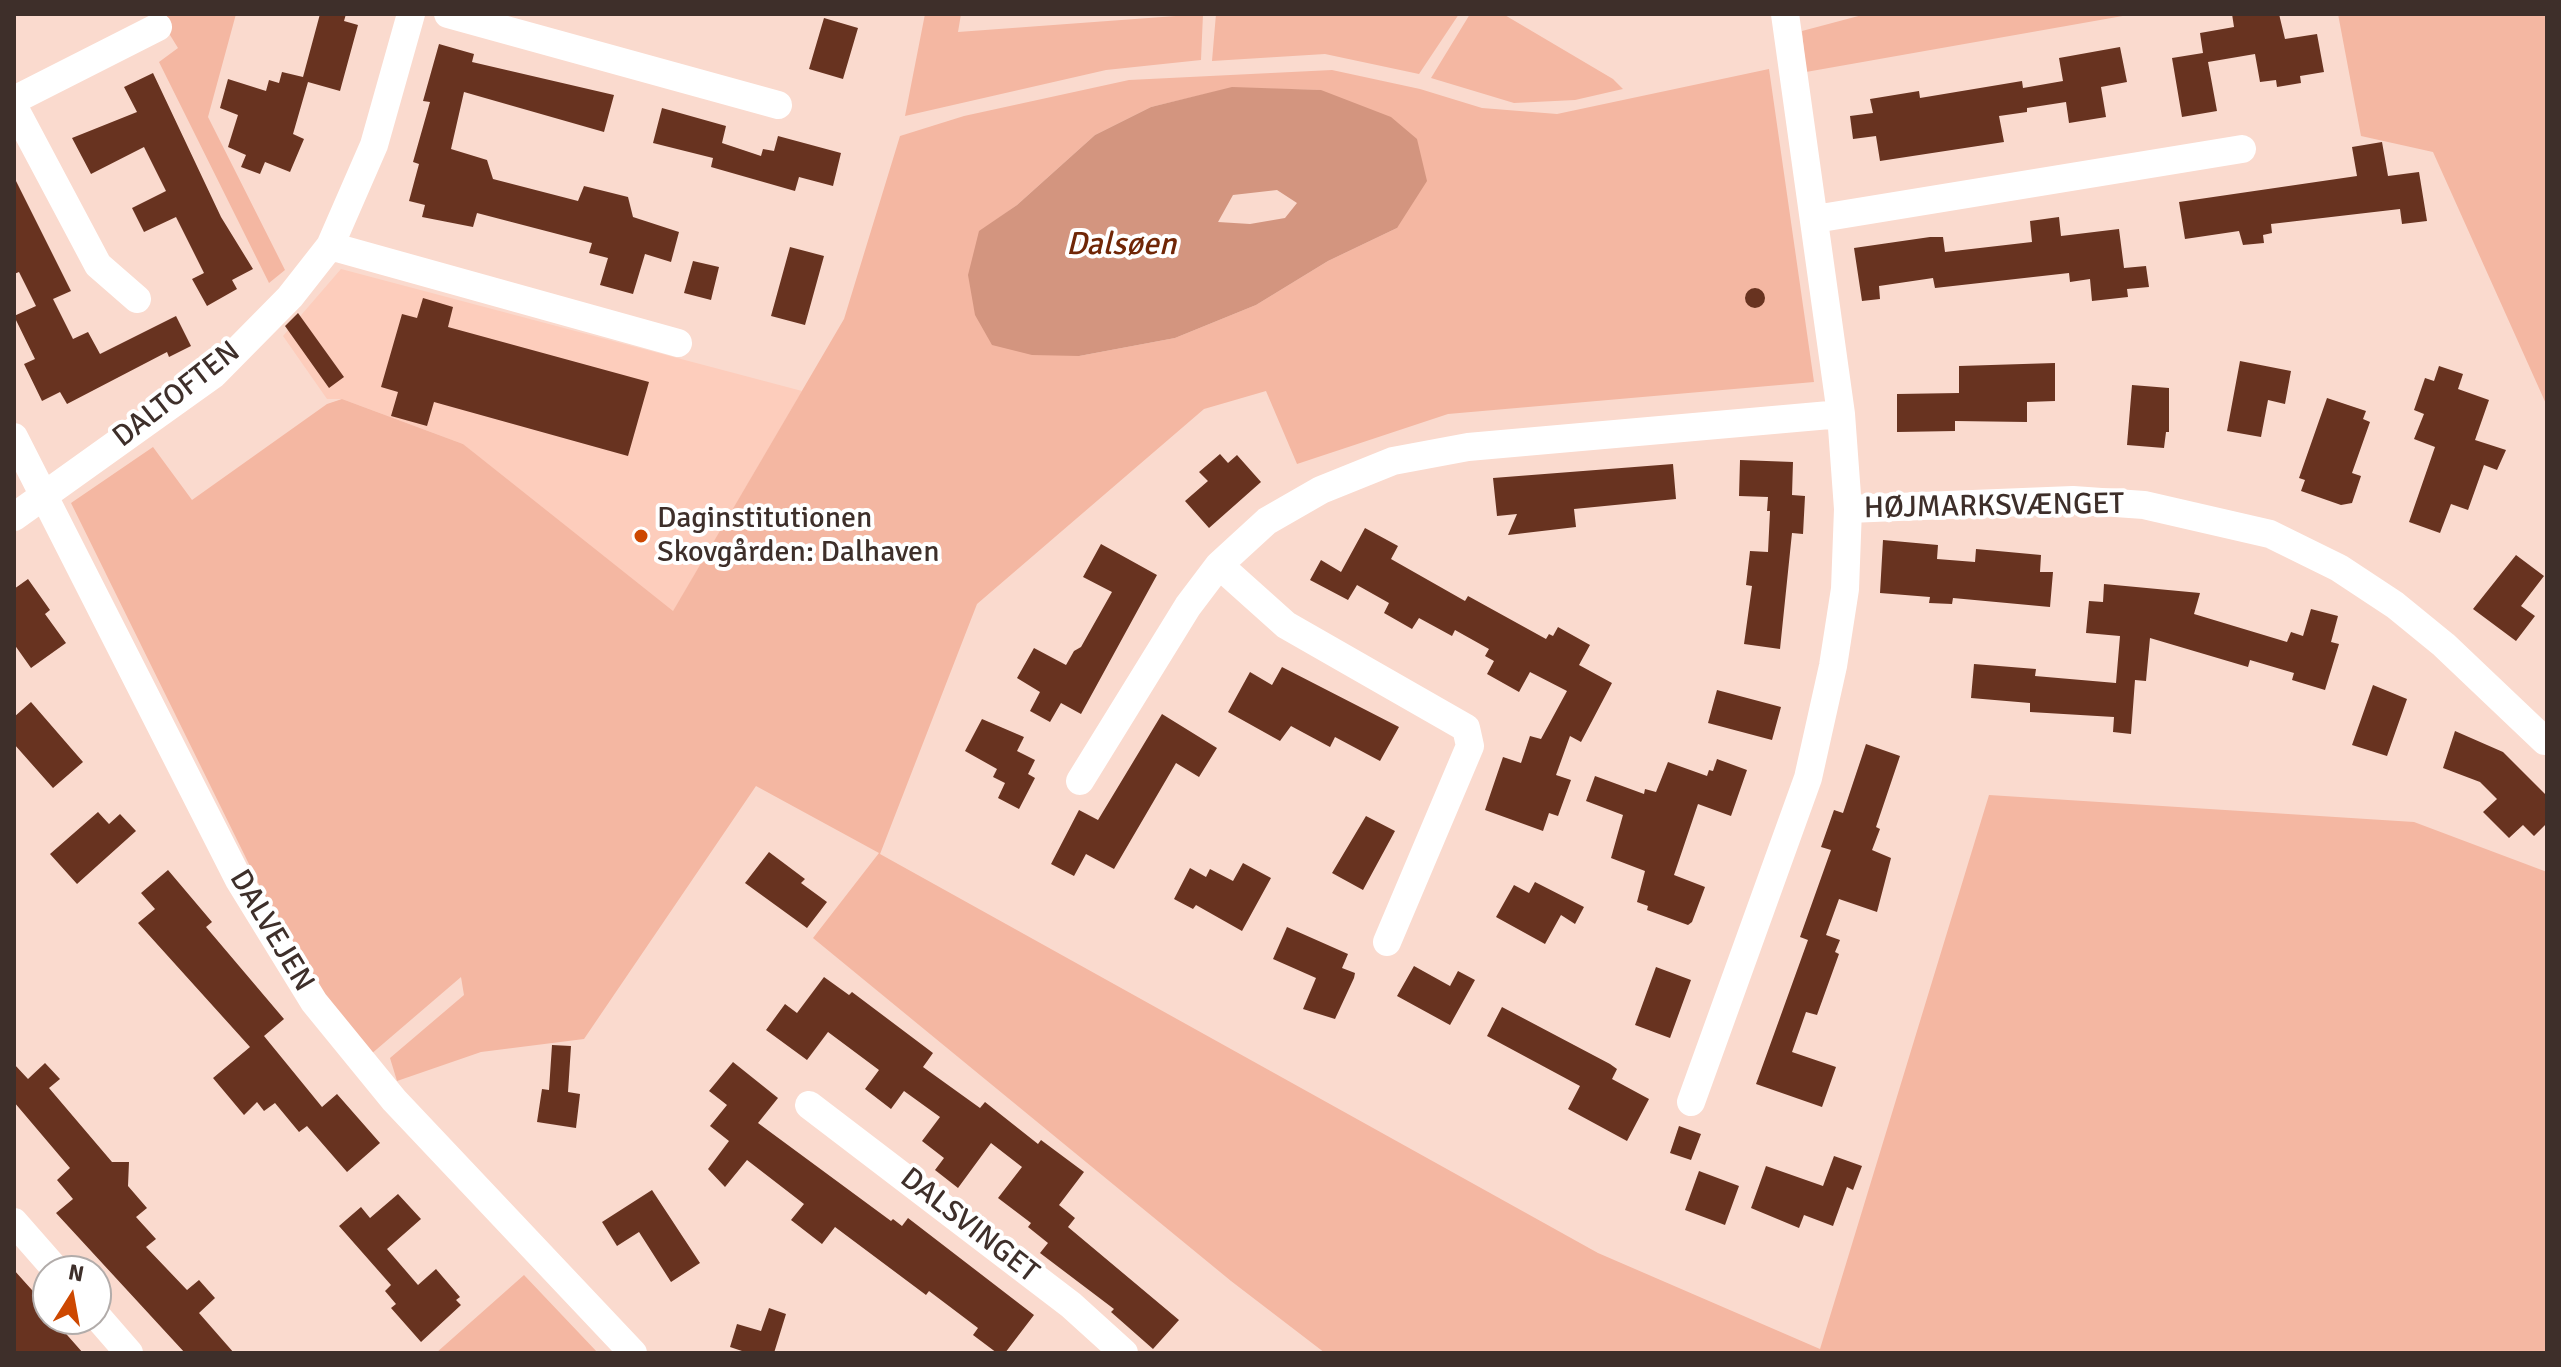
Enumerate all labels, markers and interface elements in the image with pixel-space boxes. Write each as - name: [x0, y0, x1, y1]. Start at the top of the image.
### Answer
- water label: Dalsøen: [1066, 227, 1176, 265]
- street label: DALTOFTEN: [106, 334, 248, 456]
- street label: HØJMARKSVÆNGET: [1864, 487, 2124, 527]
- place label: Daginstitutionen Skovgården: Dalhaven: [657, 501, 939, 572]
- marker: Daginstitutionen Skovgården: Dalhaven: [632, 527, 650, 545]
- street label: DALVEJEN: [221, 864, 321, 998]
- street label: DALSVINGET: [893, 1161, 1045, 1291]
- north arrow: [32, 1255, 112, 1335]
- text: N: [66, 1258, 86, 1288]

